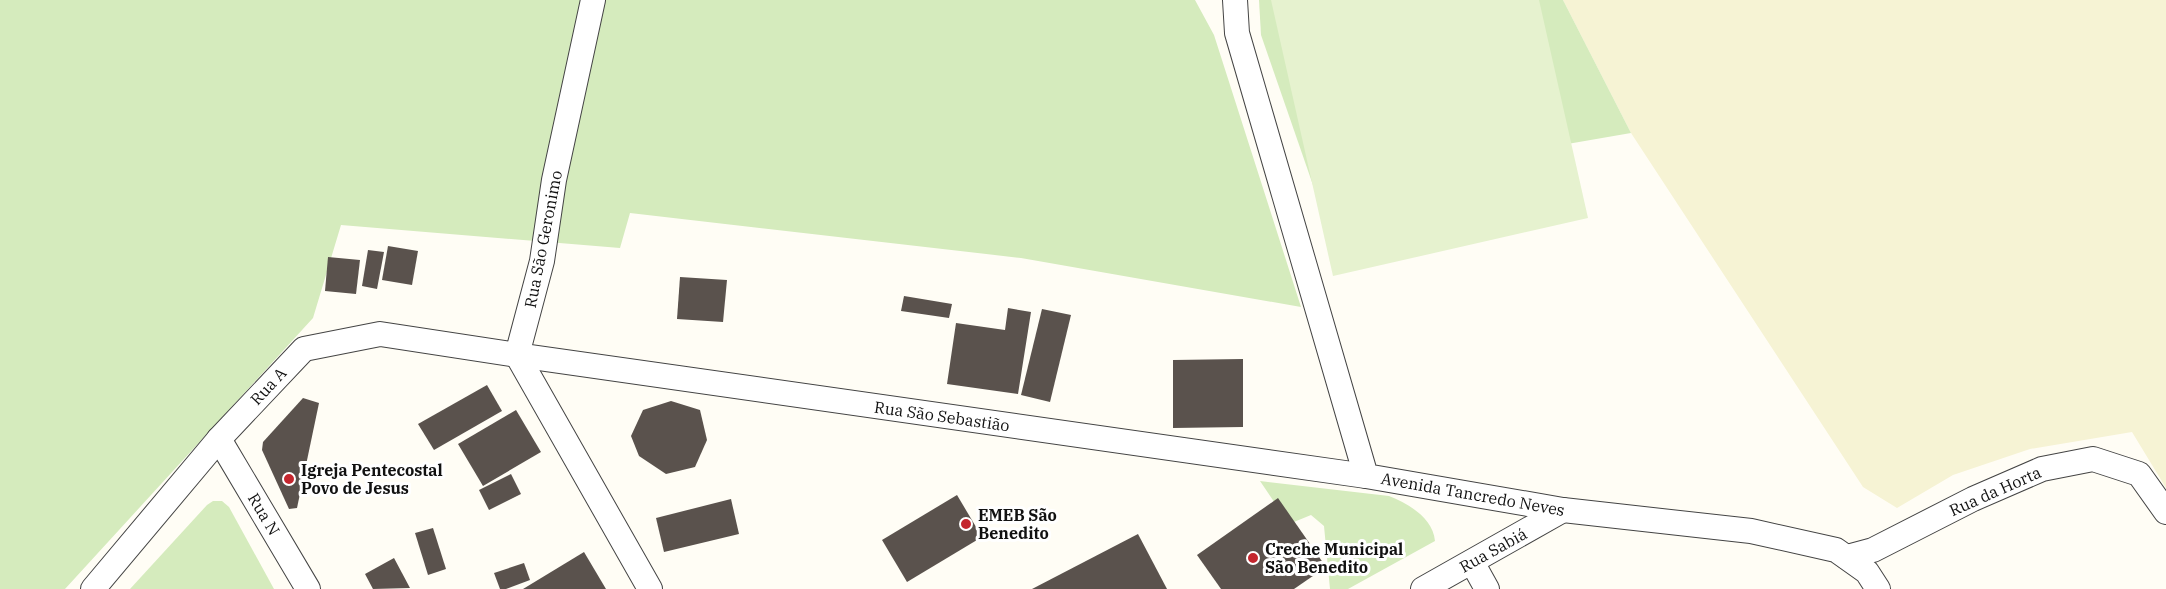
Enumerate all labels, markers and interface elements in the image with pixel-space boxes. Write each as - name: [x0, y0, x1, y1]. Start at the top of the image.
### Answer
- street label: Rua São Geronimo: [520, 169, 566, 309]
- street label: Rua A: [246, 363, 290, 409]
- street label: Rua São Sebastião: [873, 397, 1011, 435]
- place label: Igreja Pentecostal Povo de Jesus: [301, 460, 443, 498]
- street label: Rua da Horta: [1946, 462, 2044, 520]
- street label: Avenida Tancredo Neves: [1380, 468, 1566, 520]
- marker: Igreja Pentecostal Povo de Jesus: [282, 472, 296, 486]
- street label: Rua N: [244, 489, 284, 539]
- place label: EMEB São Benedito: [978, 505, 1057, 543]
- marker: EMEB São Benedito: [959, 517, 973, 531]
- street label: Rua Sabiá: [1456, 523, 1531, 577]
- place label: Creche Municipal São Benedito: [1265, 539, 1403, 577]
- marker: Creche Municipal São Benedito: [1246, 551, 1260, 565]

